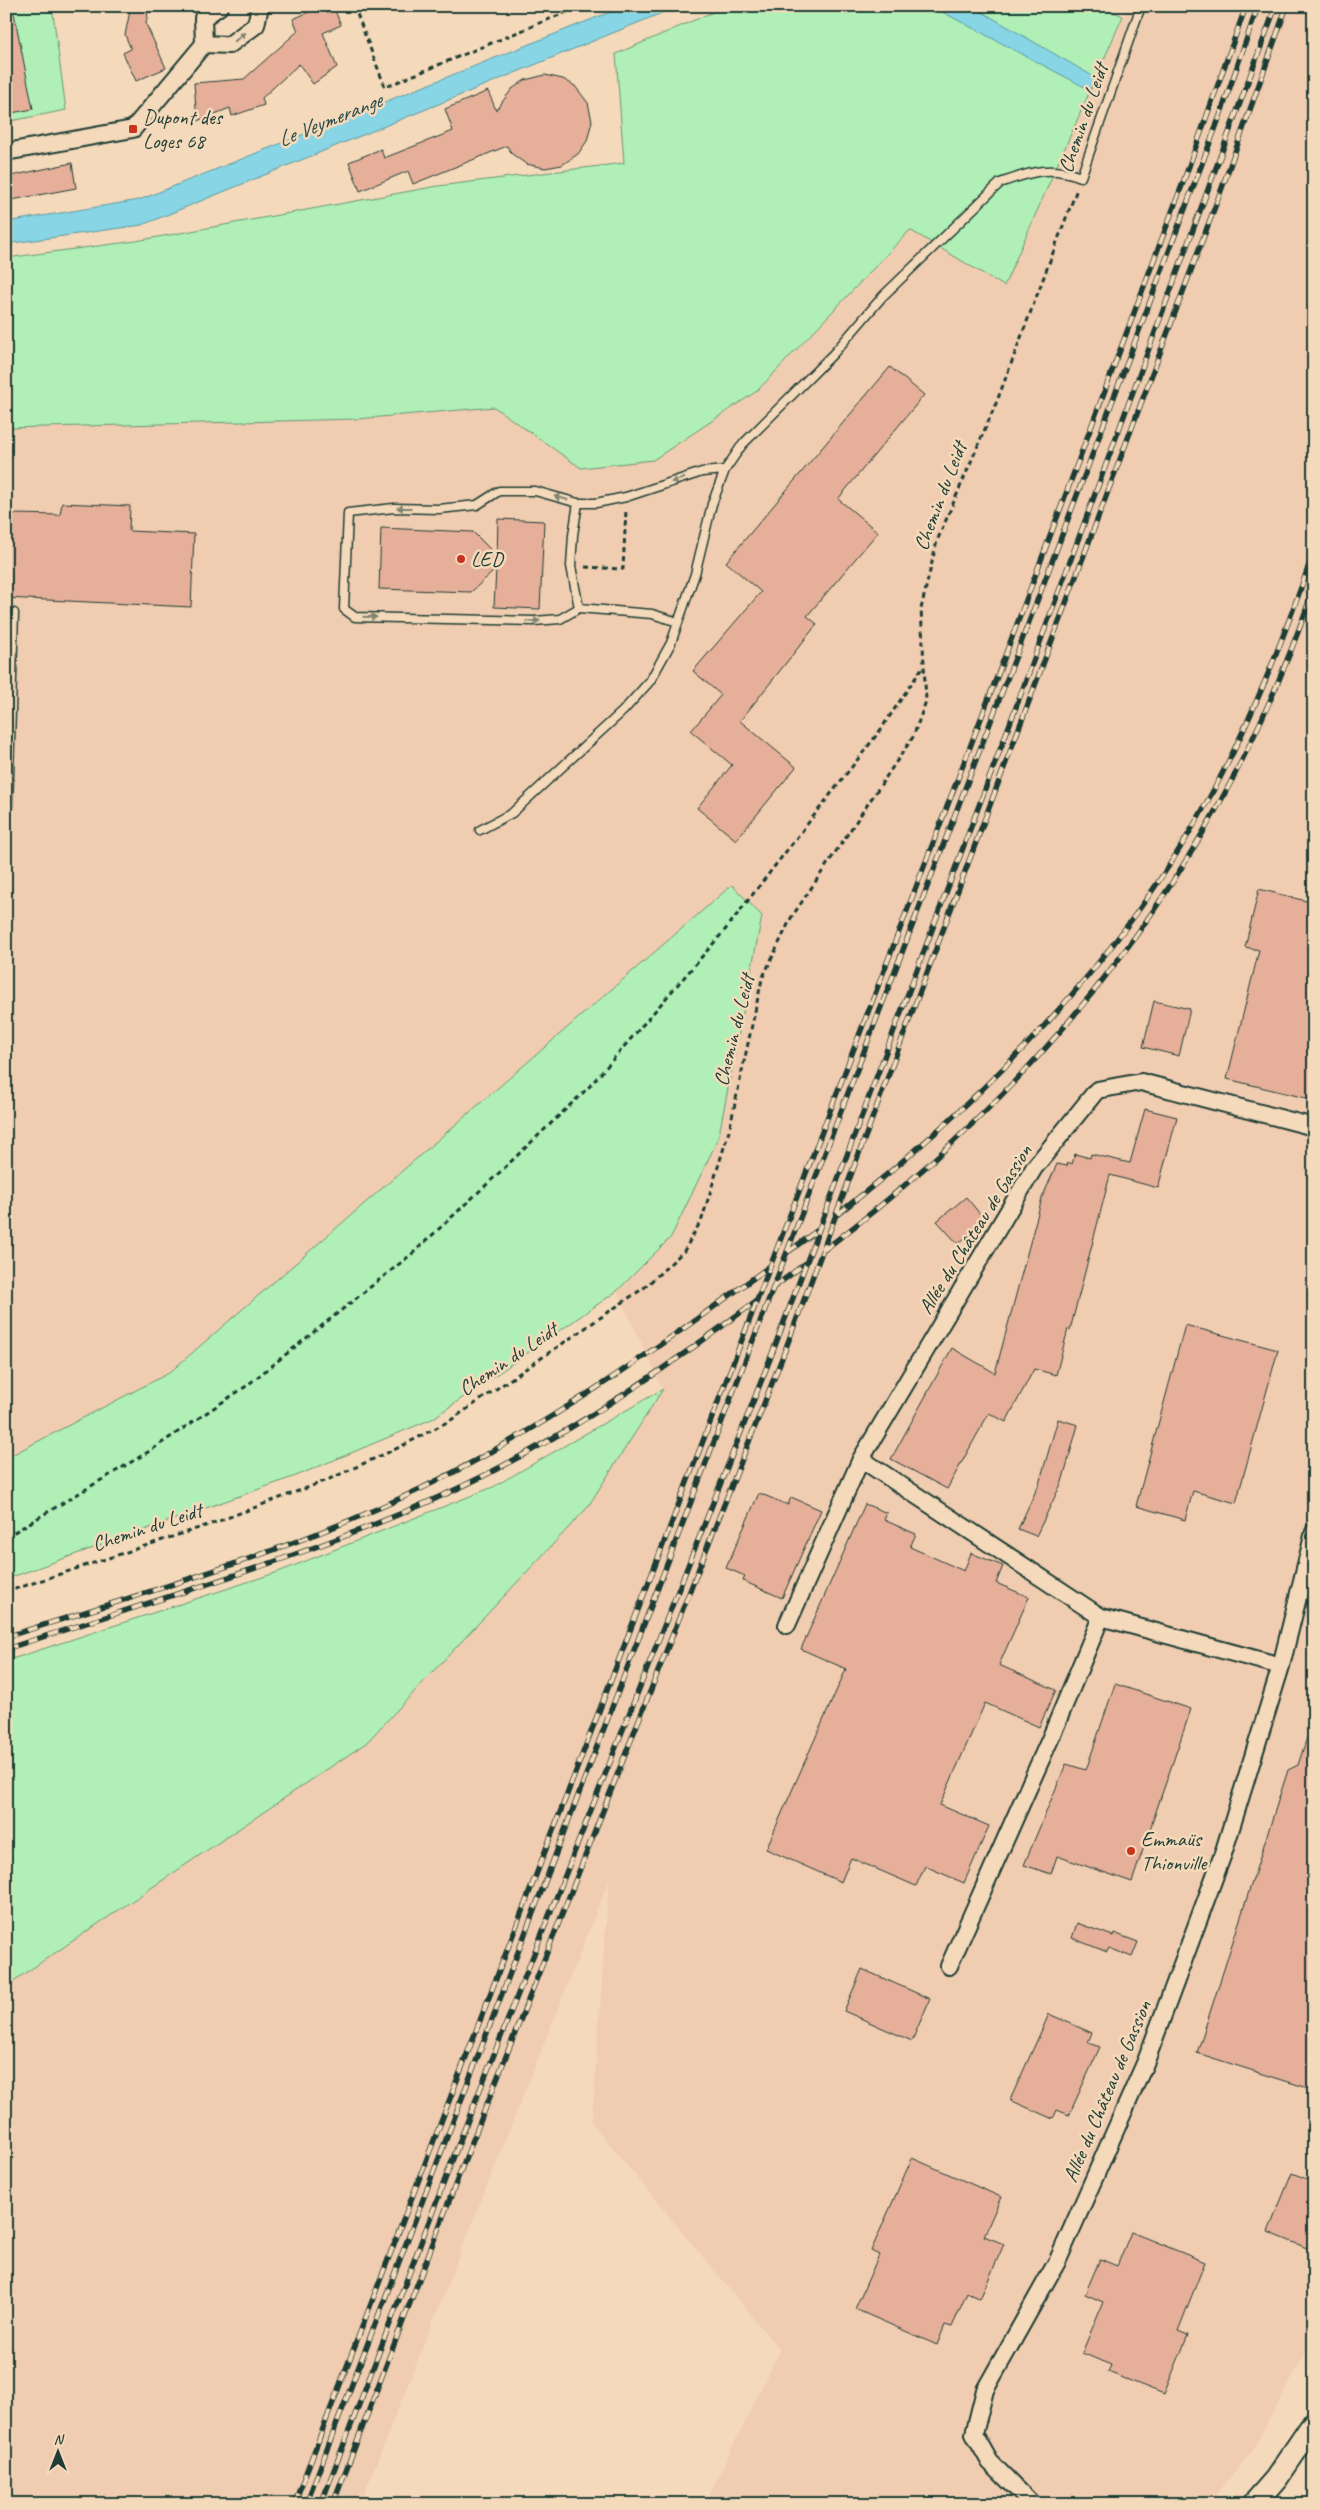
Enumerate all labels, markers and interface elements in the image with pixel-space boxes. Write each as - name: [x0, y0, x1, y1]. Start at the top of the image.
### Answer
- one-way arrow: [233, 32, 247, 42]
- street label: Chemin du Leidt: [1052, 57, 1115, 176]
- water label: Le Veymerange: [273, 85, 389, 153]
- place label: Dupont des Loges 68: [143, 104, 224, 154]
- marker: Dupont des Loges 68: [127, 123, 139, 135]
- street label: Chemin du Leidt: [907, 435, 974, 554]
- one-way arrow: [670, 477, 685, 484]
- one-way arrow: [554, 494, 569, 502]
- one-way arrow: [396, 504, 412, 512]
- place label: LED: [471, 546, 505, 572]
- marker: LED: [455, 553, 467, 565]
- one-way arrow: [362, 613, 378, 621]
- one-way arrow: [525, 617, 541, 625]
- street label: Chemin du Leidt: [708, 969, 761, 1088]
- street label: Allée du Château de Gassion: [912, 1139, 1038, 1319]
- street label: Chemin du Leidt: [454, 1315, 565, 1402]
- street label: Chemin du Leidt: [89, 1496, 208, 1557]
- place label: Emmaüs Thionville: [1141, 1826, 1209, 1876]
- marker: Emmaüs Thionville: [1125, 1845, 1137, 1857]
- street label: Allée du Château de Gassion: [1057, 1996, 1157, 2186]
- north arrow: [32, 2428, 82, 2478]
- text: N: [54, 2431, 65, 2448]

